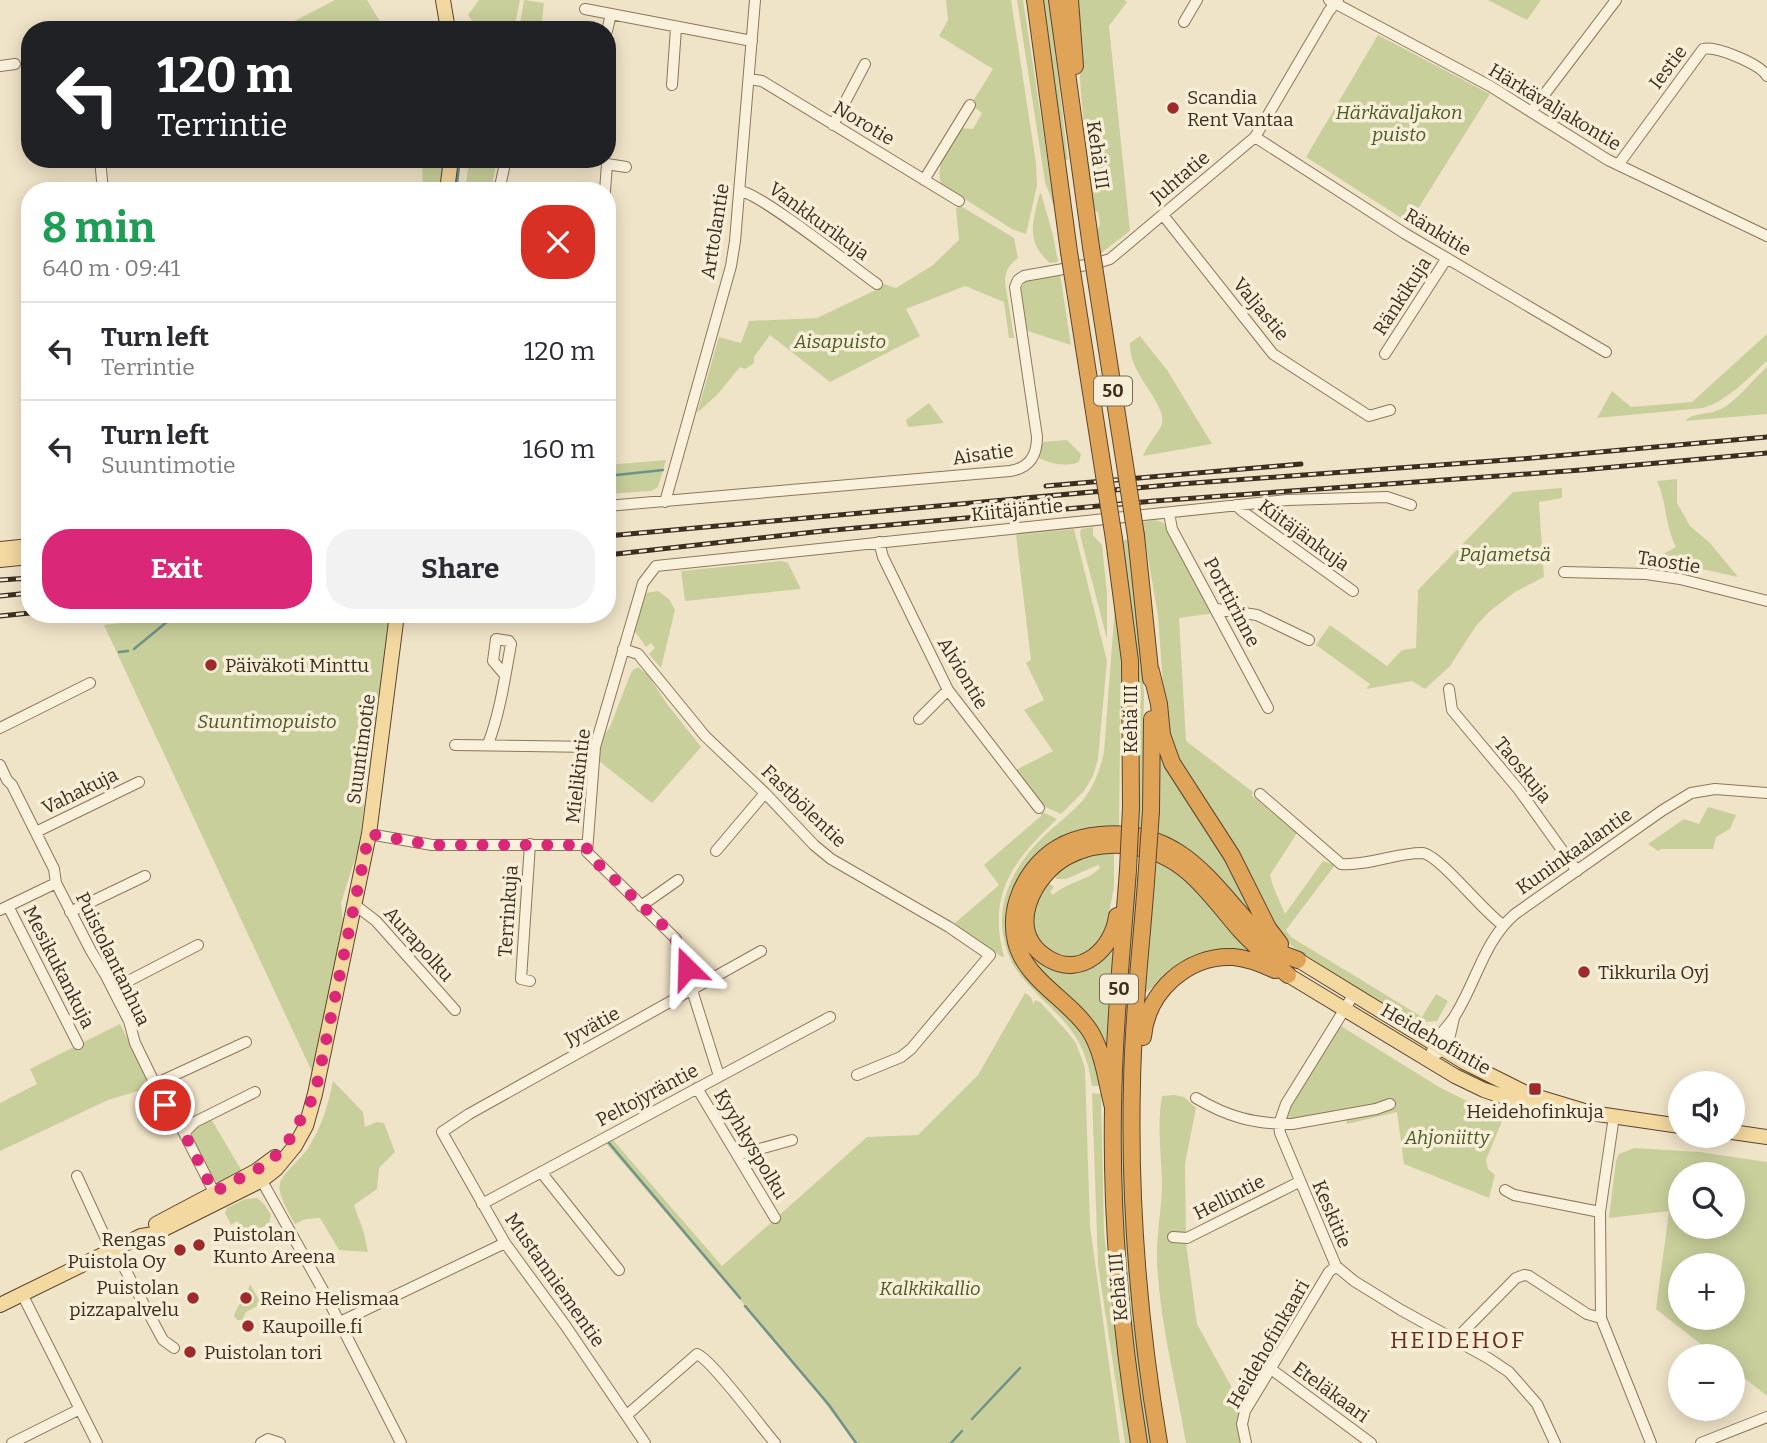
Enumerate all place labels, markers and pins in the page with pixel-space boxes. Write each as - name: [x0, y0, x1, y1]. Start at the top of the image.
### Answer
- place label: Scandia Rent Vantaa: [1187, 86, 1294, 131]
- marker: Scandia Rent Vantaa: [1165, 100, 1181, 116]
- place label: Päiväkoti Minttu: [225, 654, 369, 677]
- marker: Päiväkoti Minttu: [203, 657, 219, 673]
- place label: Tikkurila Oyj: [1598, 961, 1709, 984]
- marker: Tikkurila Oyj: [1576, 964, 1592, 980]
- pin: [135, 1075, 195, 1135]
- marker: Heidehofinkuja: [1527, 1081, 1543, 1097]
- place label: Heidehofinkuja: [1466, 1100, 1604, 1123]
- place label: Puistolan Kunto Areena: [213, 1223, 336, 1268]
- place label: Rengas Puistola Oy: [67, 1228, 167, 1273]
- marker: Puistolan Kunto Areena: [191, 1237, 207, 1253]
- marker: Rengas Puistola Oy: [172, 1242, 188, 1258]
- place label: Puistolan pizzapalvelu: [69, 1276, 179, 1321]
- place label: Reino Helismaa: [260, 1287, 400, 1310]
- marker: Puistolan pizzapalvelu: [185, 1290, 201, 1306]
- marker: Reino Helismaa: [238, 1290, 254, 1306]
- place label: Kaupoille.fi: [262, 1315, 363, 1338]
- marker: Kaupoille.fi: [240, 1318, 256, 1334]
- place label: Puistolan tori: [204, 1341, 322, 1364]
- marker: Puistolan tori: [182, 1344, 198, 1360]

